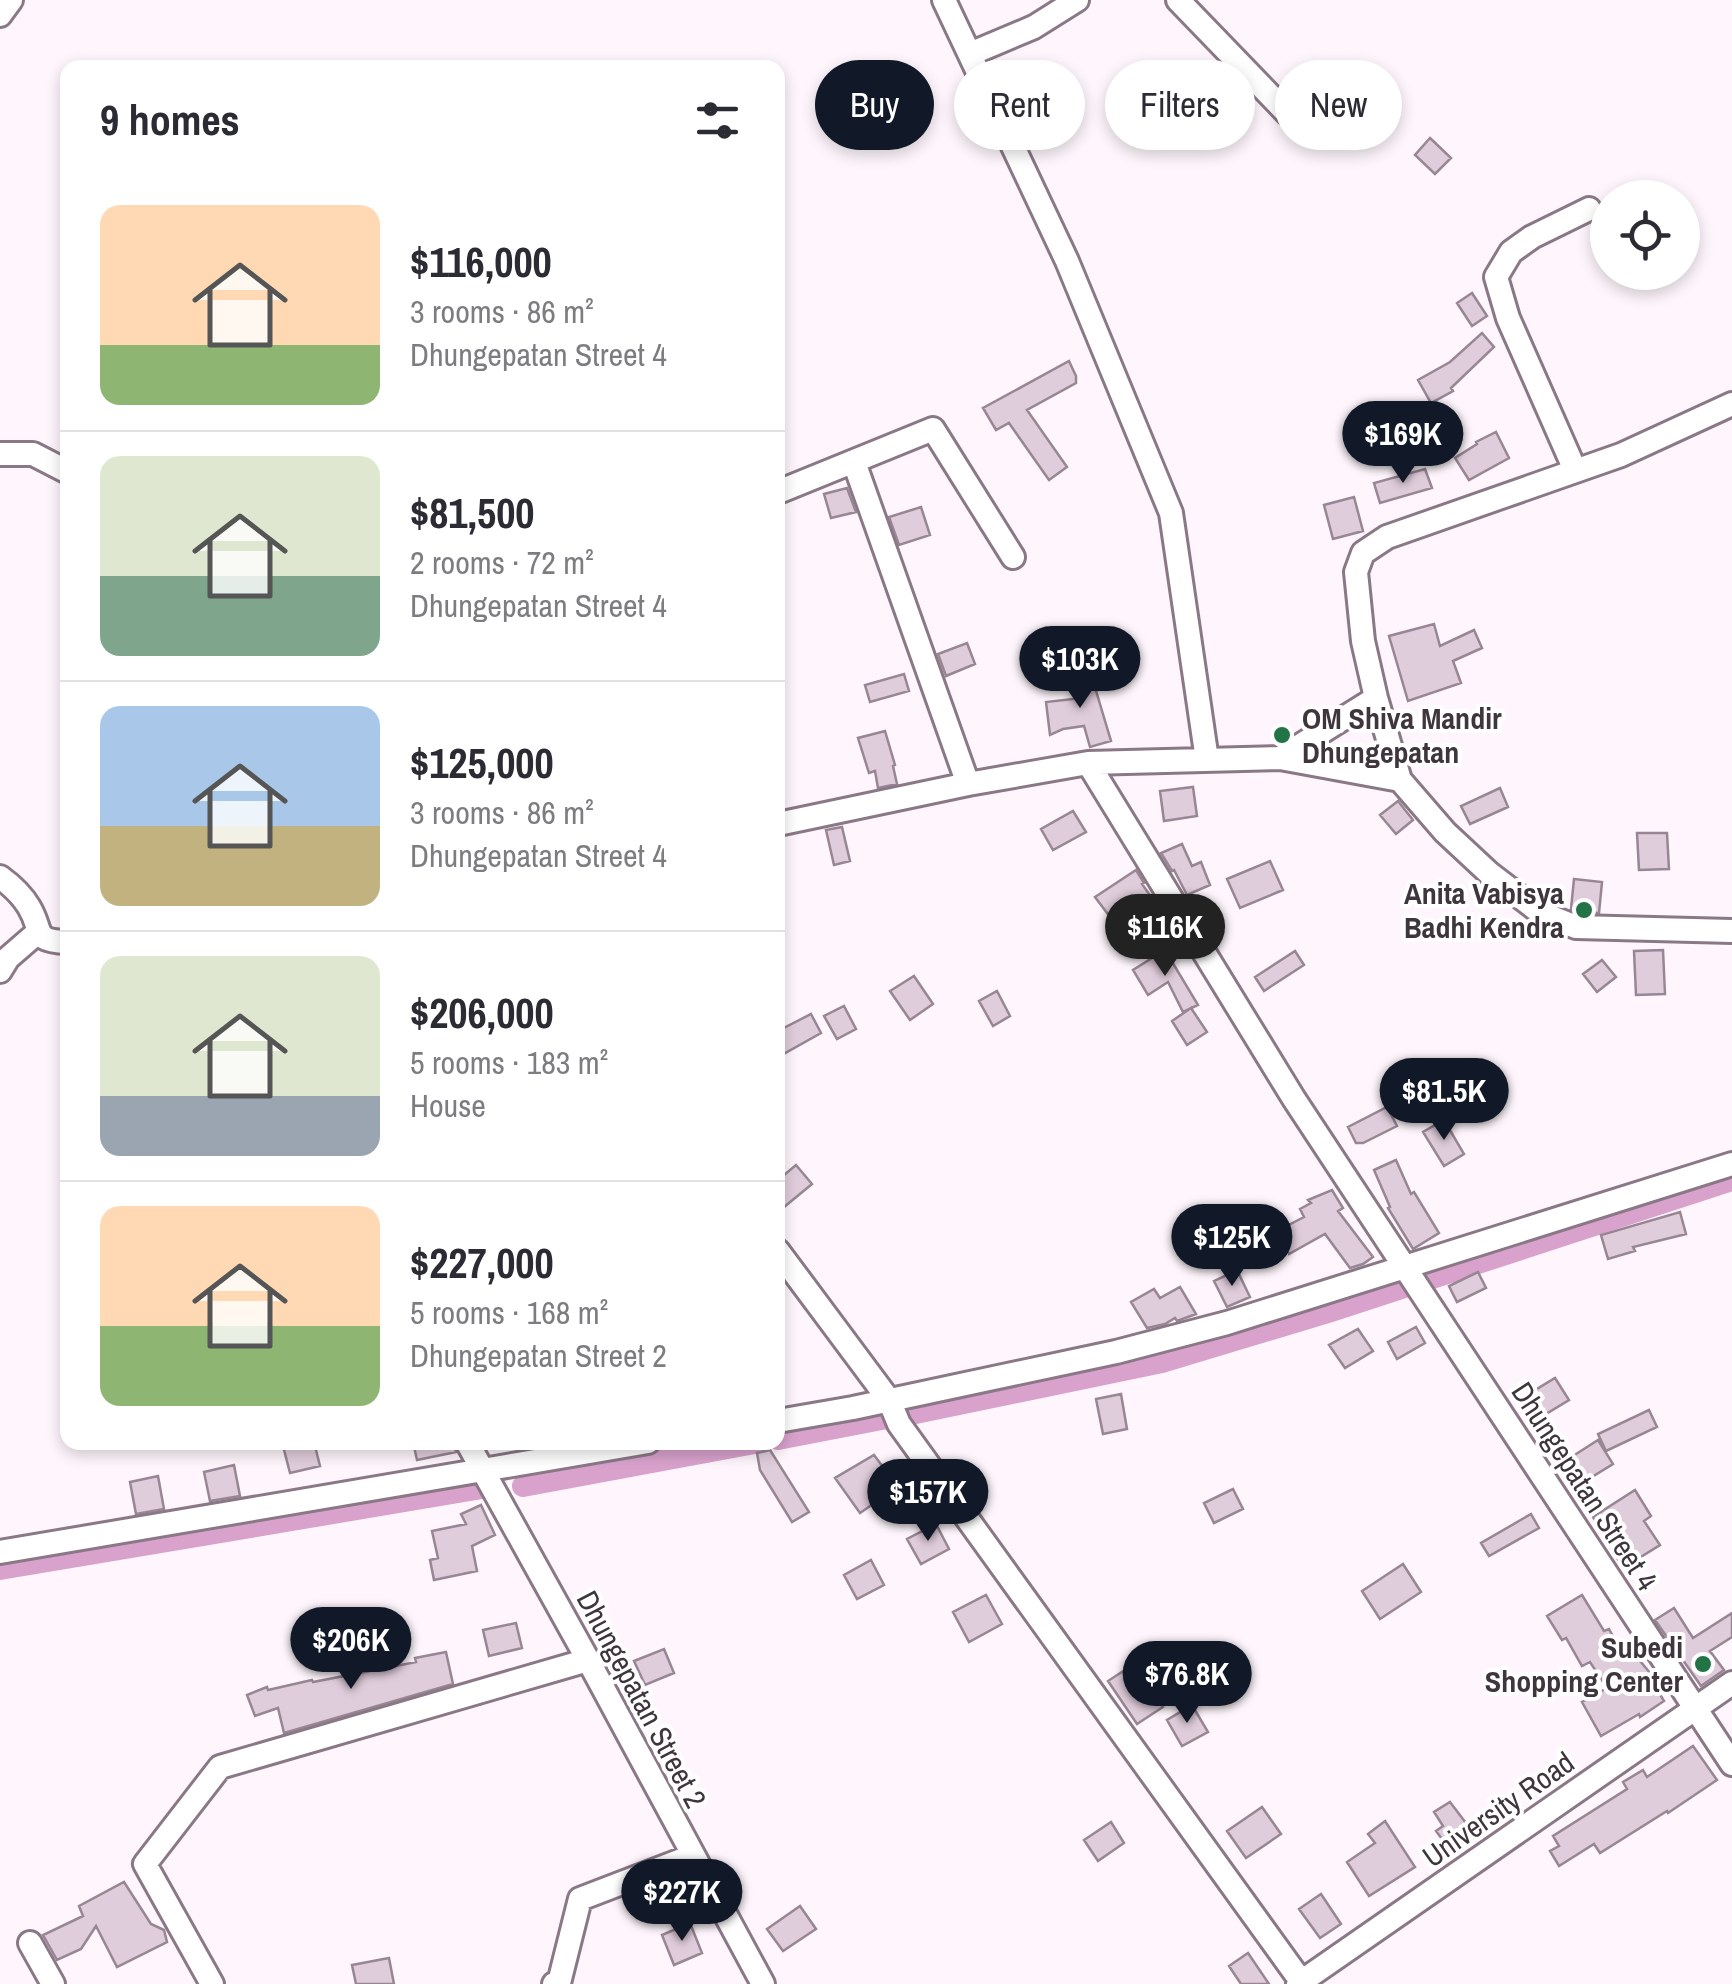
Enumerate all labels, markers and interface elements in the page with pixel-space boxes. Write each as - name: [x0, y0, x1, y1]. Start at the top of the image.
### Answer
- chip: Buy: [815, 60, 934, 150]
- chip: Rent: [954, 60, 1085, 150]
- chip: Filters: [1105, 60, 1255, 150]
- chip: New: [1275, 60, 1402, 150]
- text: 9 homes: [100, 92, 240, 148]
- icon: filters: [690, 93, 745, 148]
- map controls: [1590, 180, 1700, 290]
- button: locate: [1590, 180, 1700, 290]
- text: $116,000: [410, 234, 552, 290]
- icon: home: [180, 245, 300, 365]
- text: 3 rooms · 86 m²: [410, 290, 594, 333]
- text: Dhungepatan Street 4: [410, 333, 667, 376]
- pin: $169K: [1333, 401, 1473, 486]
- text: $169K: [1364, 412, 1442, 455]
- text: $81,500: [410, 485, 535, 541]
- icon: home: [180, 496, 300, 616]
- text: 2 rooms · 72 m²: [410, 541, 594, 584]
- text: Dhungepatan Street 4: [410, 584, 667, 627]
- pin: $103K: [1010, 626, 1150, 711]
- text: $103K: [1041, 637, 1119, 680]
- place label: OM Shiva Mandir Dhungepatan: [1302, 698, 1502, 772]
- marker: OM Shiva Mandir Dhungepatan: [1271, 724, 1293, 746]
- text: $125,000: [410, 735, 554, 791]
- icon: home: [180, 746, 300, 866]
- text: 3 rooms · 86 m²: [410, 791, 594, 834]
- text: Dhungepatan Street 4: [410, 834, 667, 877]
- place label: Anita Vabisya Badhi Kendra: [1404, 873, 1564, 947]
- pin: $116K: [1095, 894, 1235, 979]
- marker: Anita Vabisya Badhi Kendra: [1573, 899, 1595, 921]
- text: $116K: [1127, 905, 1203, 948]
- text: $206,000: [410, 985, 554, 1041]
- icon: home: [180, 996, 300, 1116]
- text: 5 rooms · 183 m²: [410, 1041, 608, 1084]
- pin: $81.5K: [1363, 1058, 1525, 1143]
- text: $81.5K: [1402, 1069, 1486, 1112]
- text: House: [410, 1084, 486, 1127]
- pin: $125K: [1162, 1204, 1302, 1289]
- text: $125K: [1193, 1215, 1271, 1258]
- text: $227,000: [410, 1235, 554, 1291]
- icon: home: [180, 1246, 300, 1366]
- text: 5 rooms · 168 m²: [410, 1291, 608, 1334]
- text: Dhungepatan Street 2: [410, 1334, 667, 1377]
- street label: Dhungepatan Street 4: [1503, 1374, 1667, 1598]
- pin: $157K: [858, 1459, 998, 1544]
- text: $157K: [889, 1470, 967, 1513]
- street label: Dhungepatan Street 2: [568, 1583, 716, 1815]
- pin: $206K: [281, 1607, 421, 1692]
- text: $206K: [312, 1618, 390, 1661]
- place label: Subedi Shopping Center: [1485, 1627, 1683, 1701]
- pin: $76.8K: [1106, 1641, 1268, 1726]
- text: $76.8K: [1145, 1652, 1229, 1695]
- marker: Subedi Shopping Center: [1692, 1653, 1714, 1675]
- street label: University Road: [1414, 1742, 1582, 1876]
- pin: $227K: [612, 1859, 752, 1944]
- text: $227K: [643, 1870, 721, 1913]

